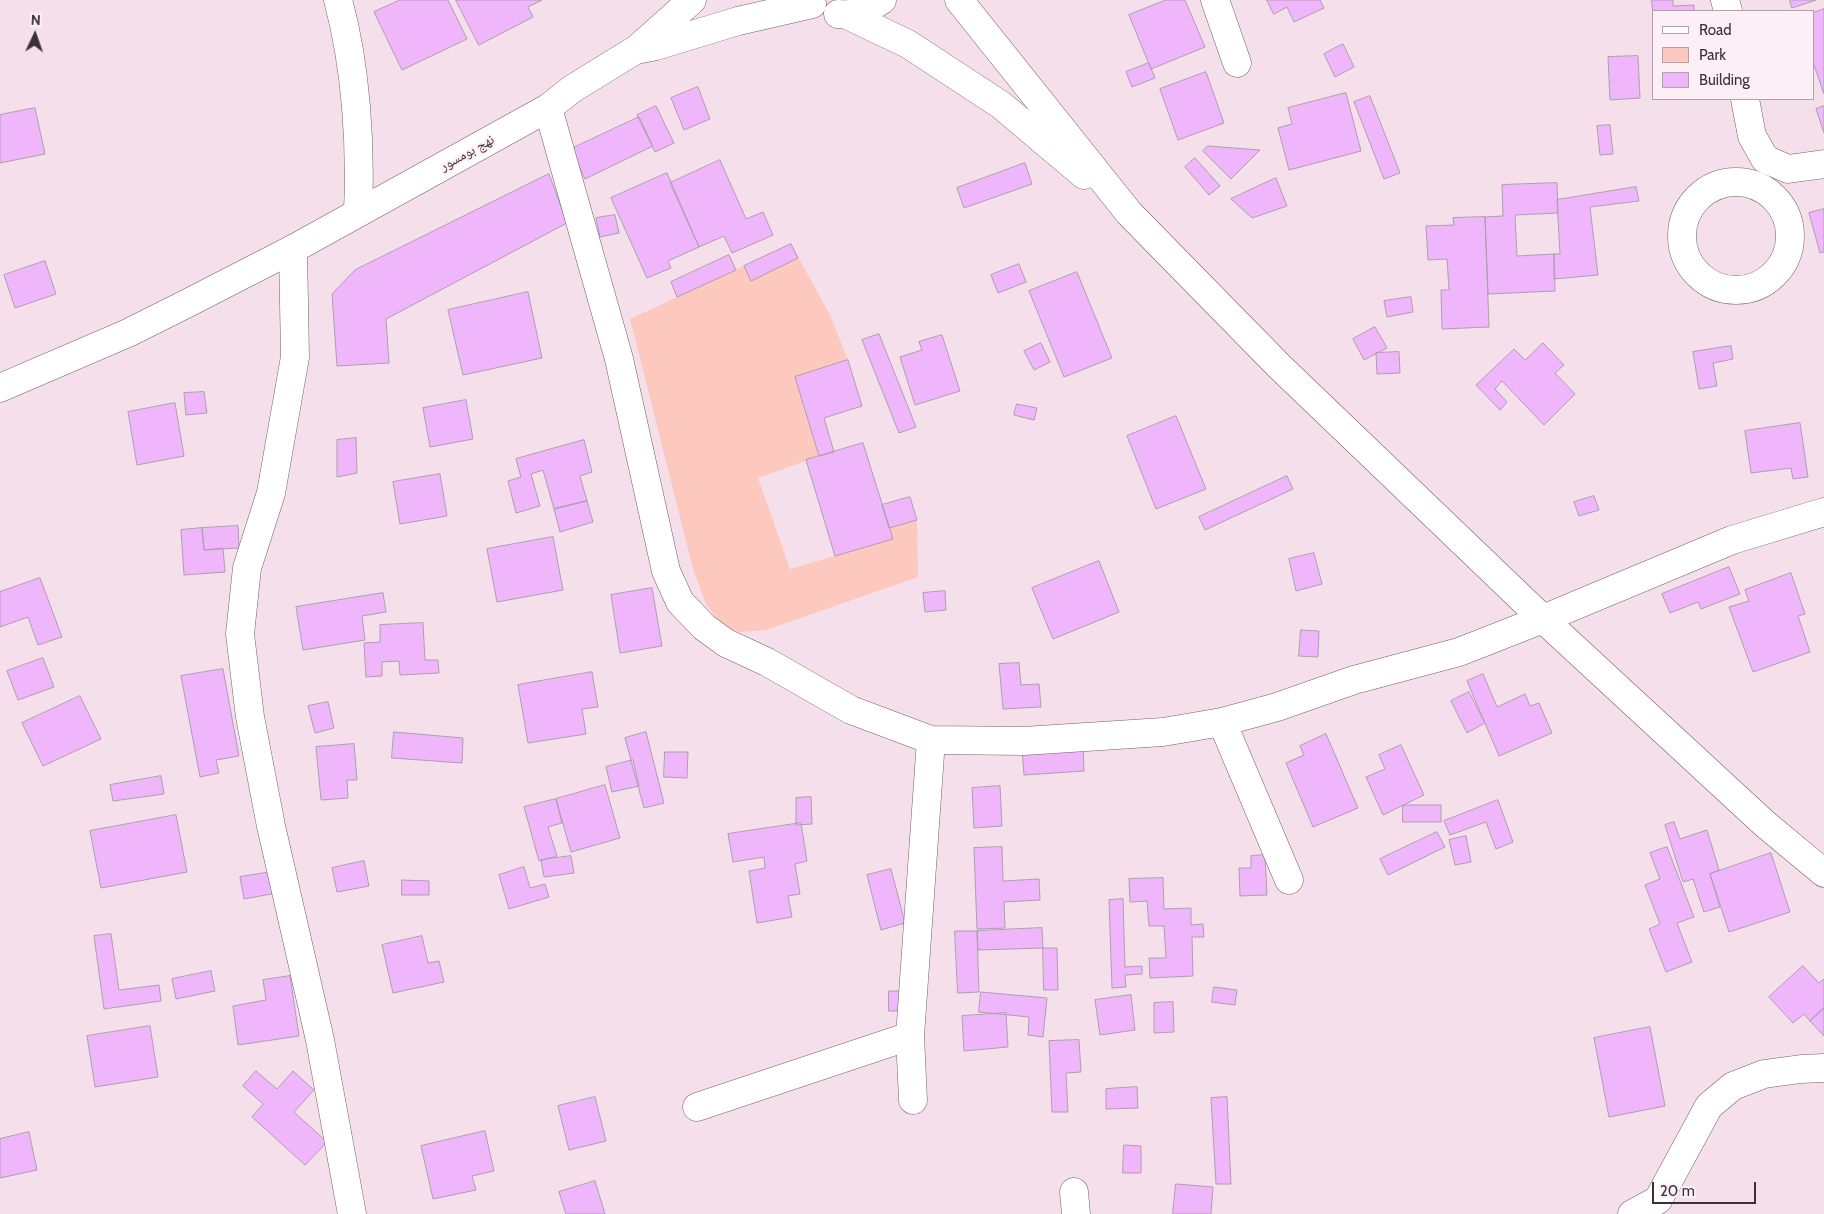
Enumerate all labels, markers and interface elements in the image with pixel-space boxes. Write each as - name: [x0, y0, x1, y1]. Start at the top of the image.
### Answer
- north arrow: [10, 10, 60, 60]
- legend: [1652, 10, 1814, 100]
- text: N: [30, 11, 41, 29]
- text: Road: [1699, 21, 1732, 39]
- text: Park: [1699, 46, 1726, 64]
- text: Building: [1699, 71, 1750, 89]
- street label: نهج بومسور: [437, 131, 497, 175]
- scale bar: [1654, 1172, 1758, 1204]
- text: 20 m: [1660, 1182, 1695, 1200]

